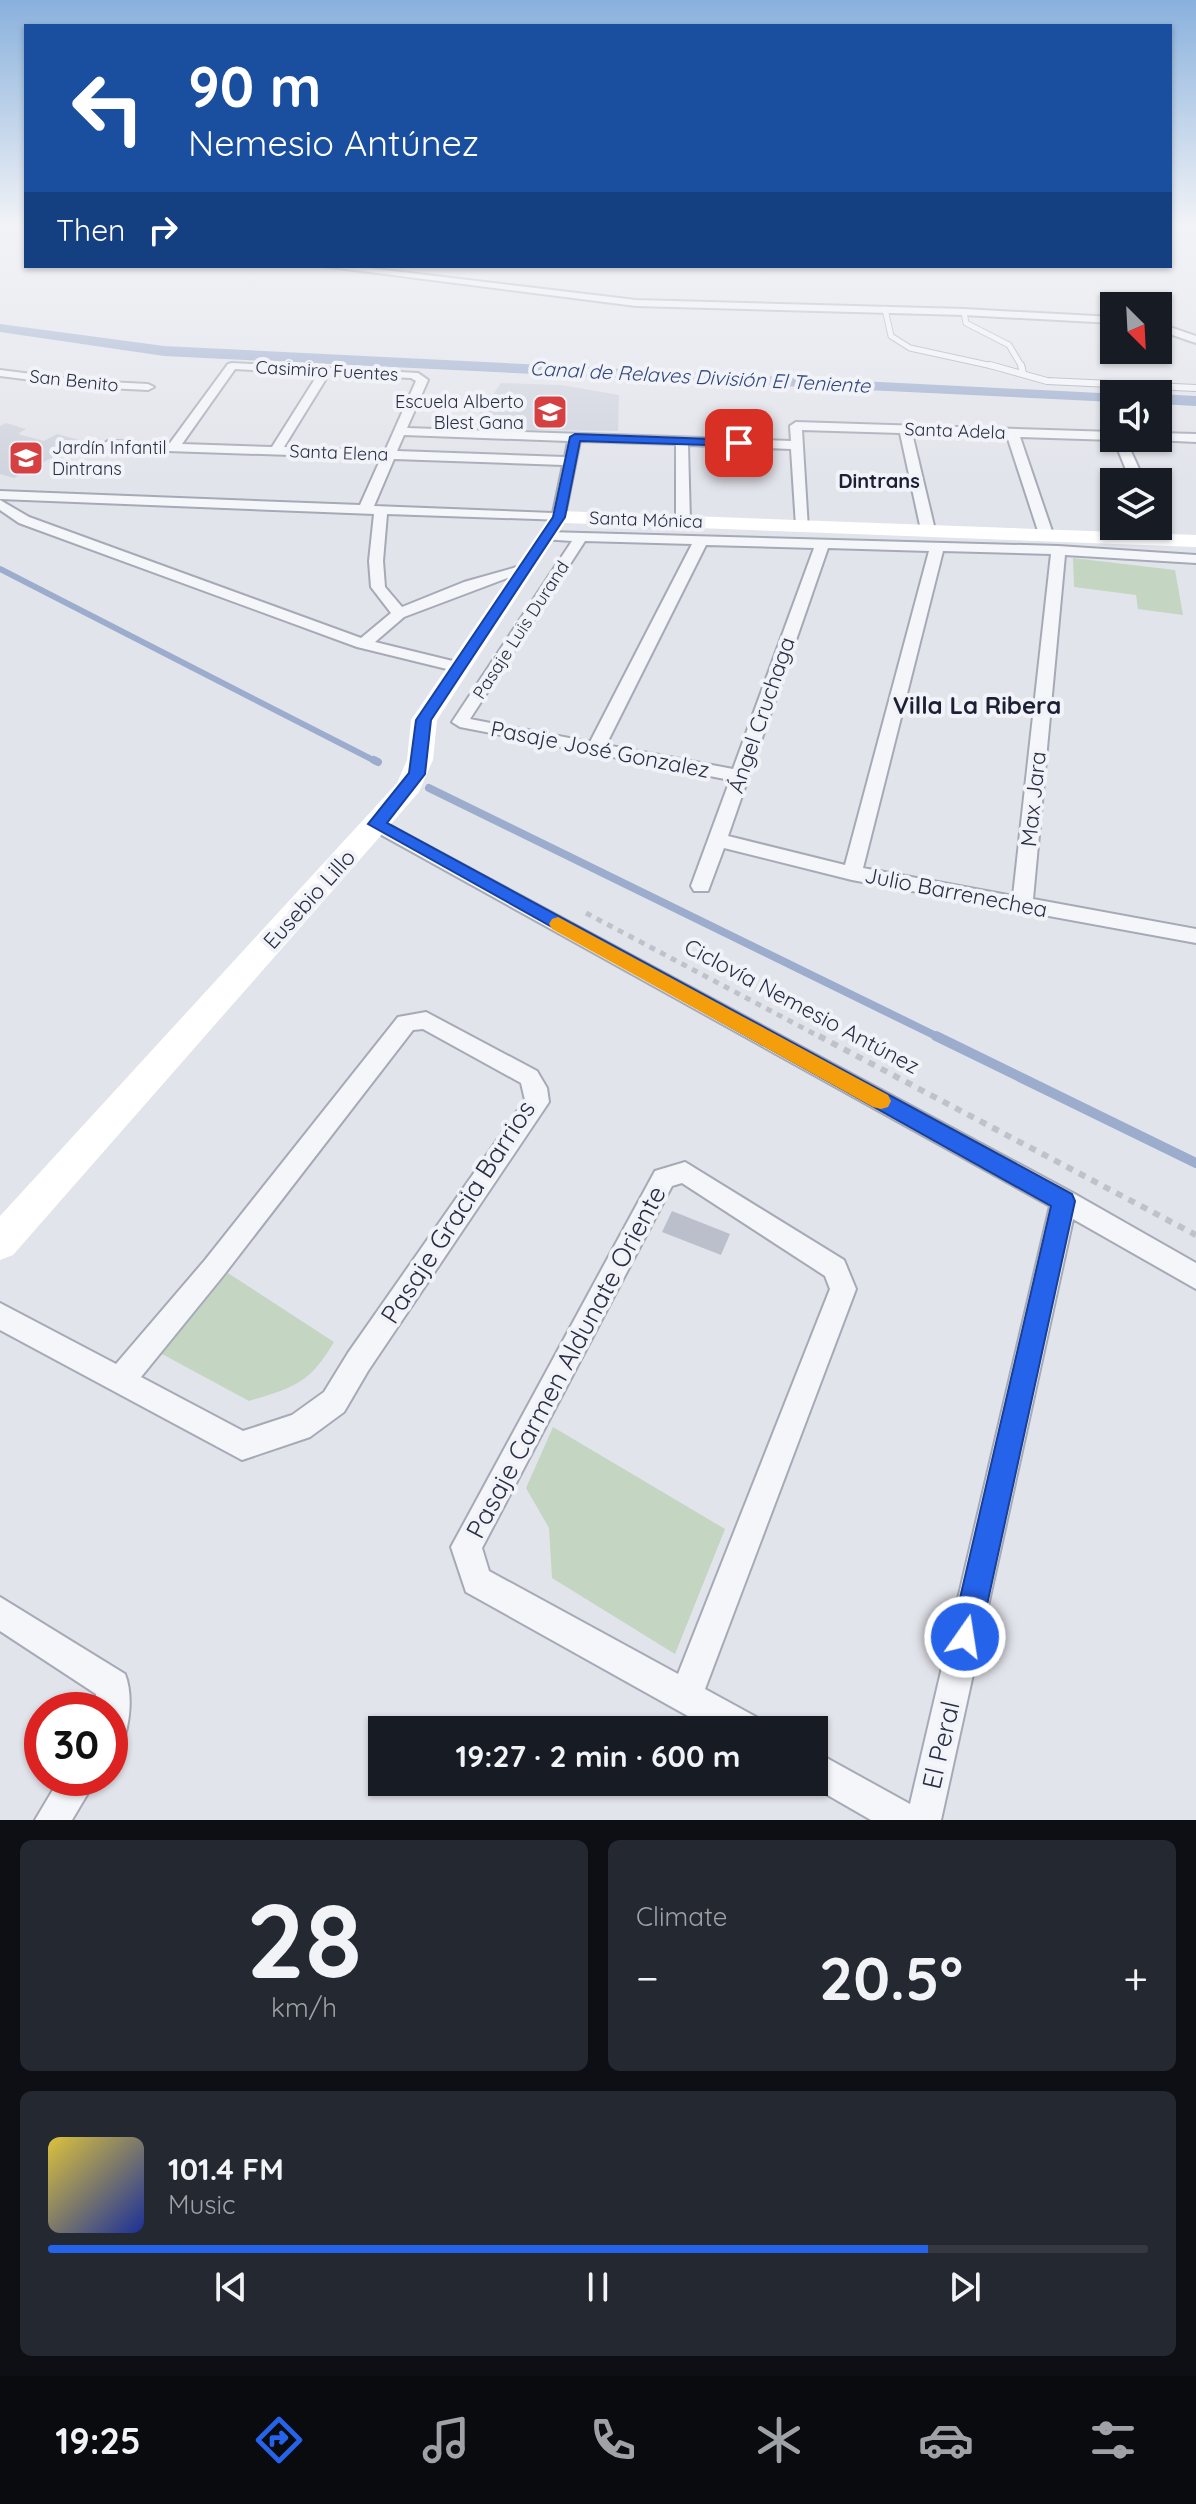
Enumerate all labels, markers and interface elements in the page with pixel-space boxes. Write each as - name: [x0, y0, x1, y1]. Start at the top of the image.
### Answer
- text: 90 m: [188, 51, 322, 121]
- icon: left: [56, 56, 160, 160]
- text: Nemesio Antúnez: [188, 120, 479, 165]
- icon: right: [141, 208, 185, 252]
- text: Then: [56, 211, 125, 249]
- north arrow: [1100, 292, 1172, 364]
- map controls: [1100, 292, 1172, 540]
- street label: Casimiro Fuentes: [255, 355, 399, 386]
- water label: Canal de Relaves División El Teniente: [529, 355, 872, 398]
- street label: San Benito: [28, 364, 120, 397]
- button: sound: [1100, 380, 1172, 452]
- place label: Escuela Alberto Blest Gana: [395, 390, 524, 434]
- school or university icon: Escuela Alberto Blest Gana: [531, 393, 569, 431]
- pin: [705, 409, 773, 477]
- street label: Santa Adela: [904, 417, 1006, 444]
- icon: arrive: [717, 421, 761, 465]
- place label: Jardín Infantil Dintrans: [52, 436, 167, 480]
- school or university icon: Jardín Infantil Dintrans: [7, 439, 45, 477]
- street label: Santa Elena: [289, 439, 389, 466]
- district label: Dintrans: [838, 468, 920, 493]
- button: layers: [1100, 468, 1172, 540]
- street label: Santa Mónica: [589, 506, 703, 533]
- street label: Pasaje Luis Durand: [467, 556, 574, 703]
- street label: Ángel Cruchaga: [721, 633, 801, 797]
- district label: Villa La Ribera: [893, 690, 1061, 720]
- street label: Pasaje José Gonzalez: [488, 714, 712, 784]
- street label: Max Jara: [1014, 750, 1052, 848]
- street label: Eusebio Lillo: [257, 843, 361, 955]
- street label: Julio Barrenechea: [862, 861, 1050, 923]
- street label: Ciclovía Nemesio Antúnez: [680, 932, 924, 1080]
- street label: Pasaje Gracia Barrios: [373, 1094, 542, 1330]
- street label: Pasaje Carmen Aldunate Oriente: [458, 1180, 673, 1544]
- position arrow: [923, 1595, 1007, 1679]
- speed limit sign: 30: [24, 1692, 128, 1796]
- street label: El Peral: [914, 1698, 967, 1792]
- text: 19:27 · 2 min · 600 m: [456, 1737, 740, 1775]
- text: 28: [246, 1874, 362, 2004]
- text: Climate: [636, 1900, 727, 1933]
- text: 20.5°: [819, 1940, 963, 2015]
- text: −: [636, 1950, 659, 2005]
- text: +: [1123, 1950, 1148, 2005]
- text: km/h: [271, 1991, 337, 2024]
- text: 101.4 FM: [168, 2150, 284, 2188]
- text: Music: [168, 2188, 236, 2221]
- icon: previous: [209, 2265, 253, 2309]
- icon: pause: [576, 2265, 620, 2309]
- icon: next: [943, 2265, 987, 2309]
- icon: directions: [251, 2412, 307, 2468]
- icon: music: [418, 2412, 474, 2468]
- icon: phone: [585, 2412, 641, 2468]
- icon: climate: [751, 2412, 807, 2468]
- icon: car: [918, 2412, 974, 2468]
- icon: filters: [1085, 2412, 1141, 2468]
- text: 19:25: [55, 2418, 141, 2463]

